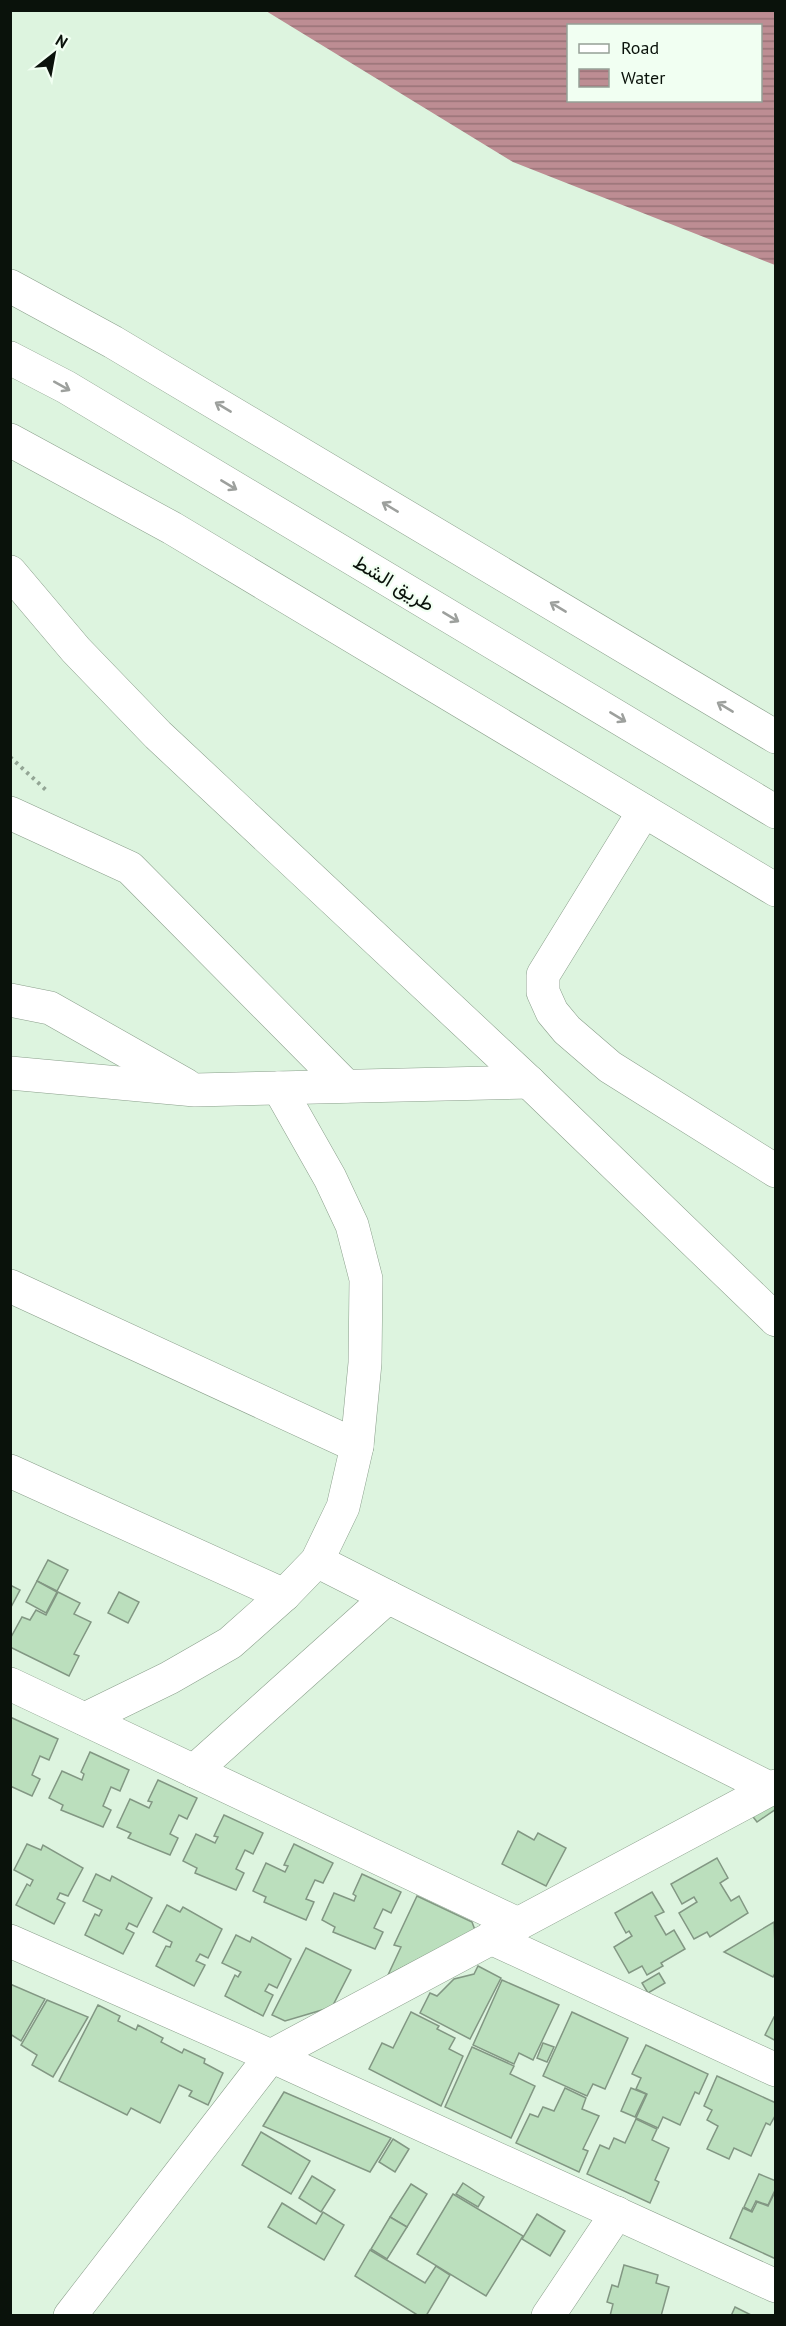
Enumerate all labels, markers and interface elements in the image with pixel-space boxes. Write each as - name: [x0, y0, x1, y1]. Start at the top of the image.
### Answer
- north arrow: [24, 24, 84, 84]
- legend: [567, 24, 762, 102]
- text: N: [52, 30, 71, 52]
- text: Road: [621, 36, 659, 59]
- text: Water: [621, 66, 665, 89]
- one-way arrow: [53, 380, 70, 392]
- one-way arrow: [215, 401, 232, 413]
- one-way arrow: [220, 480, 237, 492]
- one-way arrow: [382, 501, 399, 513]
- street label: طريق الشط: [349, 549, 439, 617]
- one-way arrow: [550, 601, 567, 613]
- one-way arrow: [442, 612, 459, 624]
- one-way arrow: [717, 701, 734, 713]
- one-way arrow: [609, 712, 626, 724]

